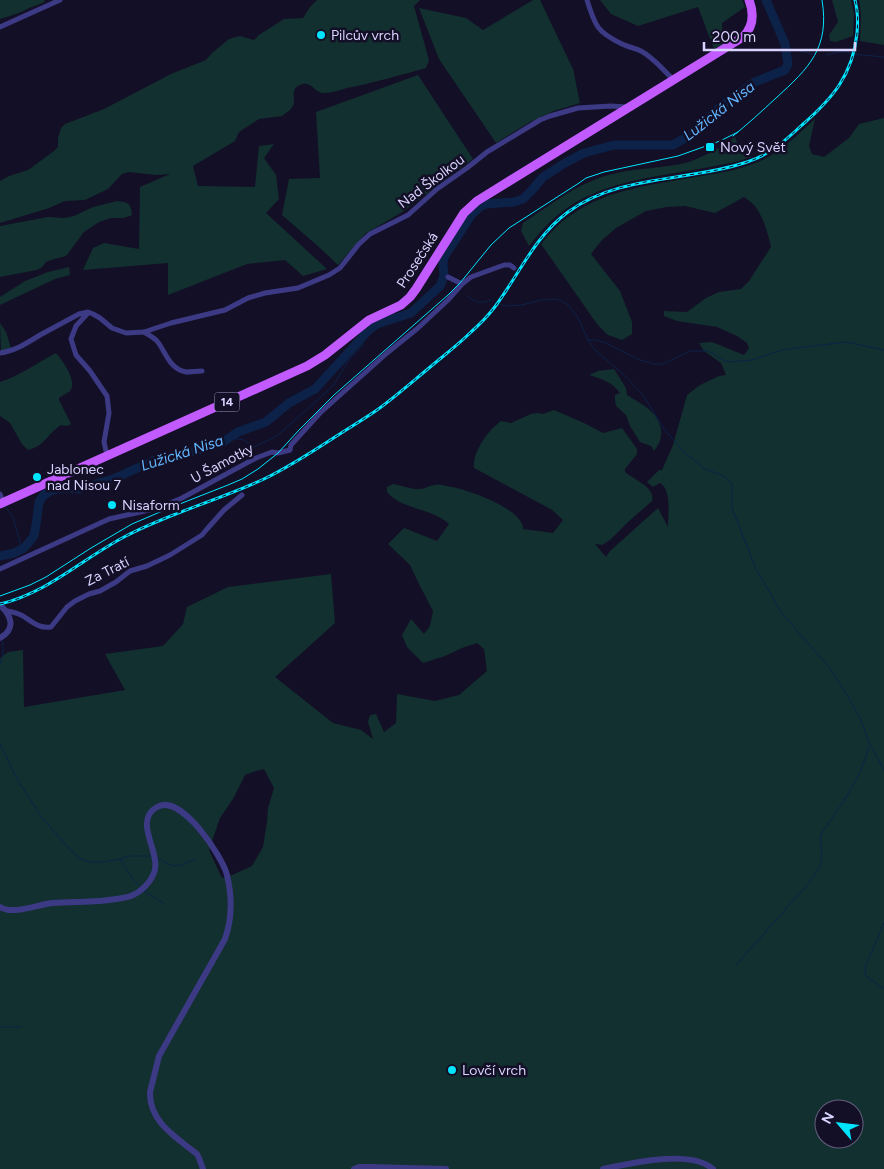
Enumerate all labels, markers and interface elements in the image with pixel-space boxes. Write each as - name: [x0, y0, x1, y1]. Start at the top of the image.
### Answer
- scale bar: [704, 20, 855, 52]
- place label: Pilcův vrch: [331, 27, 399, 44]
- text: 200 m: [712, 28, 756, 46]
- marker: Pilcův vrch: [315, 29, 327, 41]
- water label: Lužická Nisa: [680, 77, 758, 144]
- place label: Nový Svět: [720, 139, 786, 156]
- marker: Nový Svět: [704, 141, 716, 153]
- street label: Nad Školkou: [395, 151, 468, 212]
- street label: Prosečská: [393, 229, 442, 291]
- road number: 14: [214, 392, 240, 412]
- water label: Lužická Nisa: [138, 431, 226, 475]
- street label: U Šamotky: [188, 440, 257, 487]
- place label: Jablonec nad Nisou 7: [47, 461, 122, 494]
- marker: Jablonec nad Nisou 7: [31, 471, 43, 483]
- place label: Nisaform: [122, 497, 180, 514]
- marker: Nisaform: [106, 499, 118, 511]
- street label: Za Tratí: [82, 553, 133, 590]
- place label: Lovčí vrch: [462, 1062, 526, 1079]
- marker: Lovčí vrch: [446, 1064, 458, 1076]
- north arrow: [814, 1099, 864, 1149]
- text: N: [818, 1109, 838, 1127]

